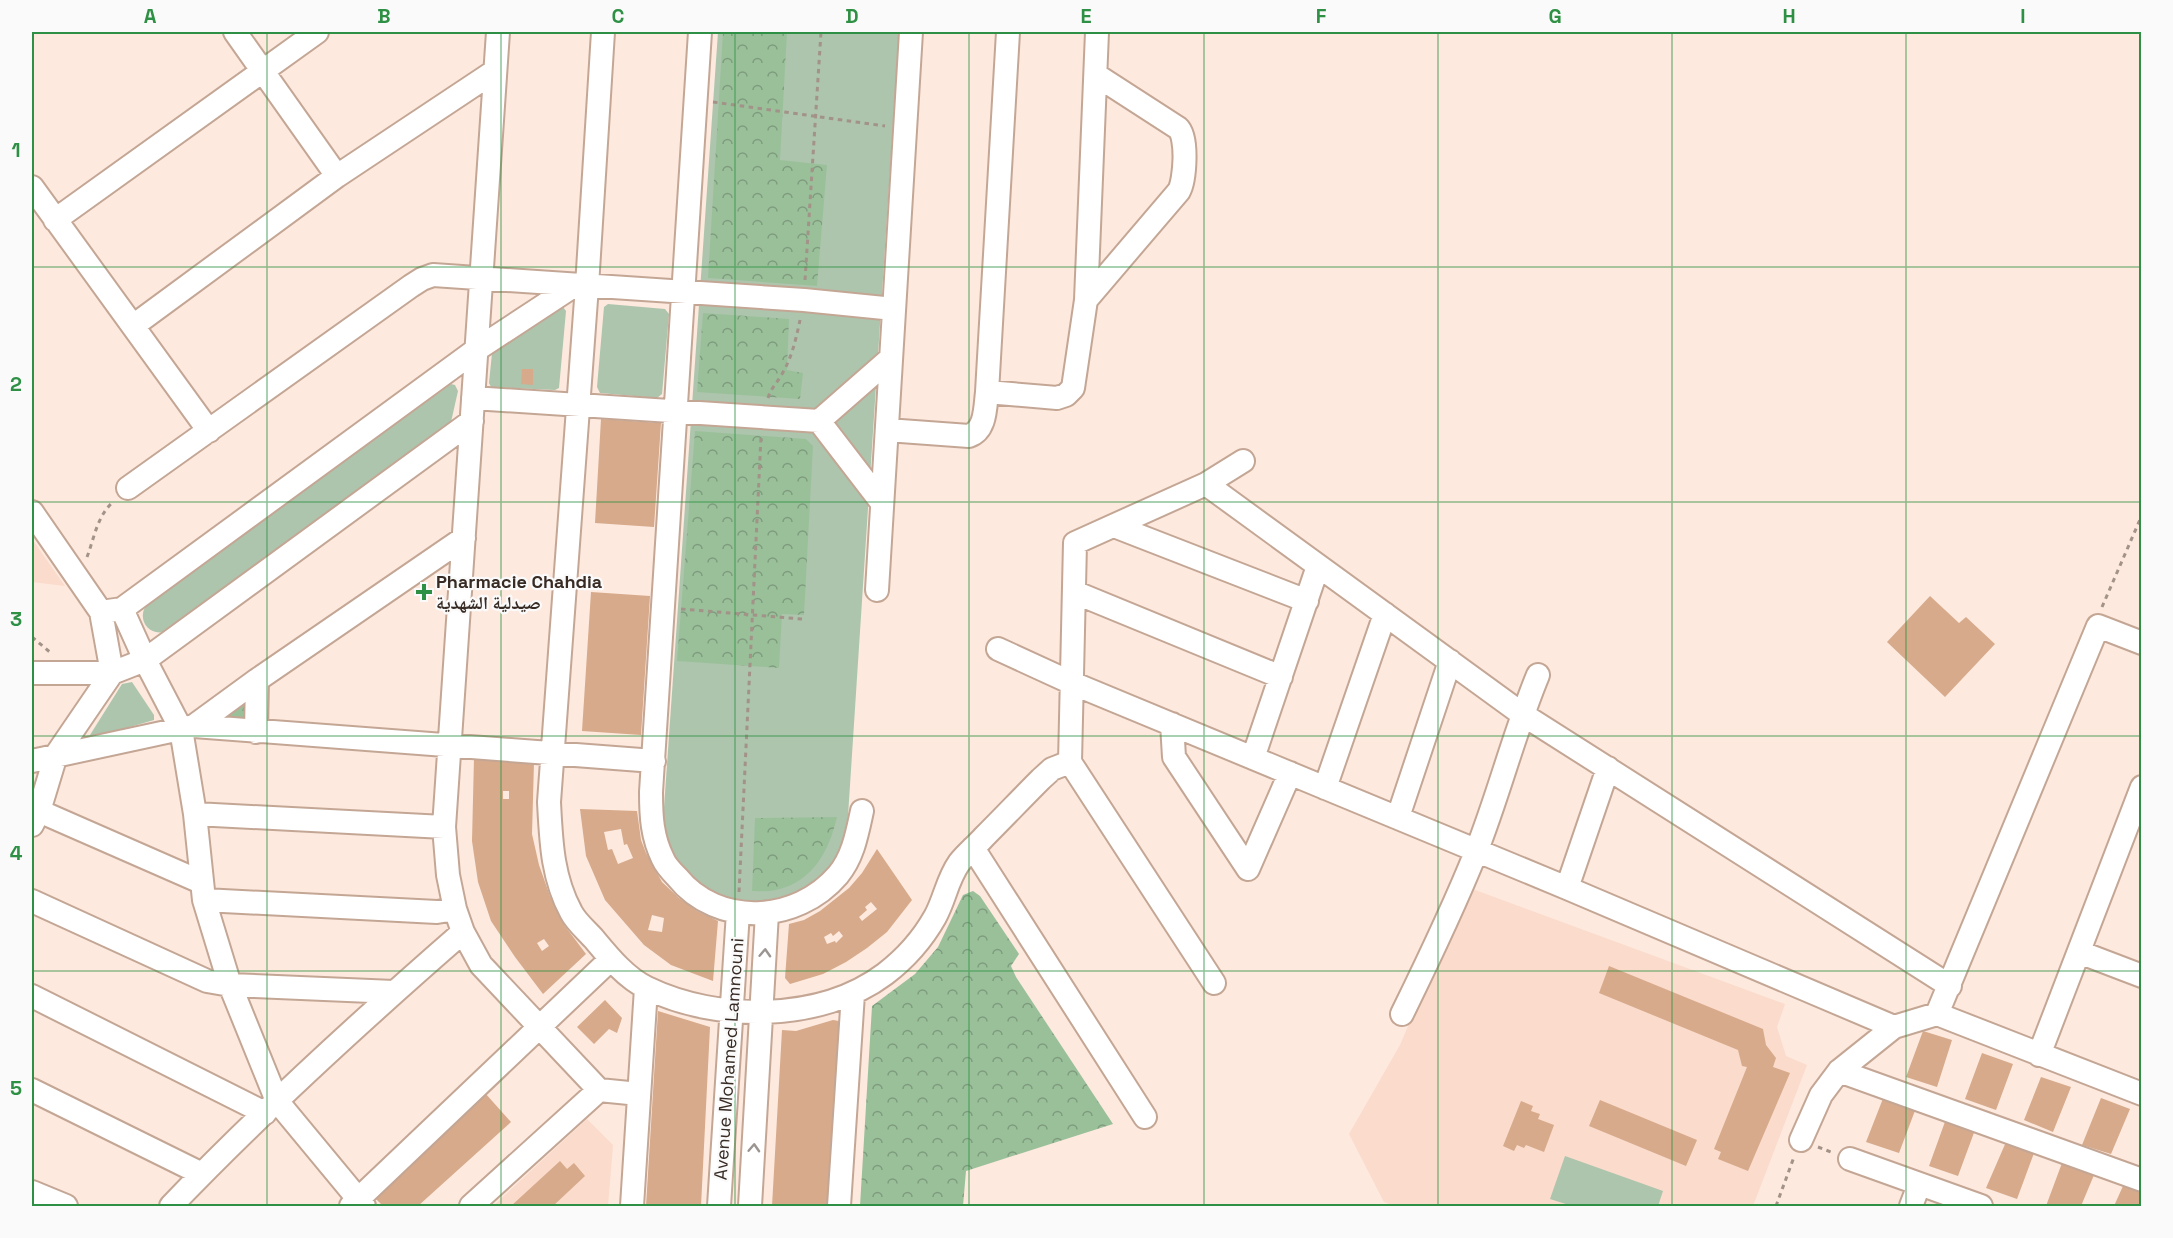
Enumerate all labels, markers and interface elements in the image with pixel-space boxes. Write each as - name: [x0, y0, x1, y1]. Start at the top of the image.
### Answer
- text: A: [144, 3, 157, 29]
- text: B: [377, 3, 391, 29]
- text: C: [612, 3, 625, 29]
- text: D: [845, 3, 859, 29]
- text: E: [1080, 3, 1092, 29]
- text: F: [1316, 3, 1327, 29]
- text: G: [1548, 3, 1562, 29]
- text: H: [1782, 3, 1796, 29]
- text: I: [2020, 3, 2026, 29]
- text: 1: [11, 137, 21, 163]
- text: 2: [10, 371, 22, 397]
- place label: Pharmacie Chahdia صيدلية الشهدية: [436, 570, 603, 614]
- marker: Pharmacie Chahdia صيدلية الشهدية: [417, 585, 431, 599]
- text: 3: [10, 606, 22, 632]
- text: 4: [10, 840, 23, 866]
- street label: Avenue Mohamed Lamnouni: [709, 937, 748, 1181]
- one-way arrow: [758, 949, 771, 958]
- text: 5: [10, 1075, 22, 1101]
- one-way arrow: [747, 1144, 760, 1153]

